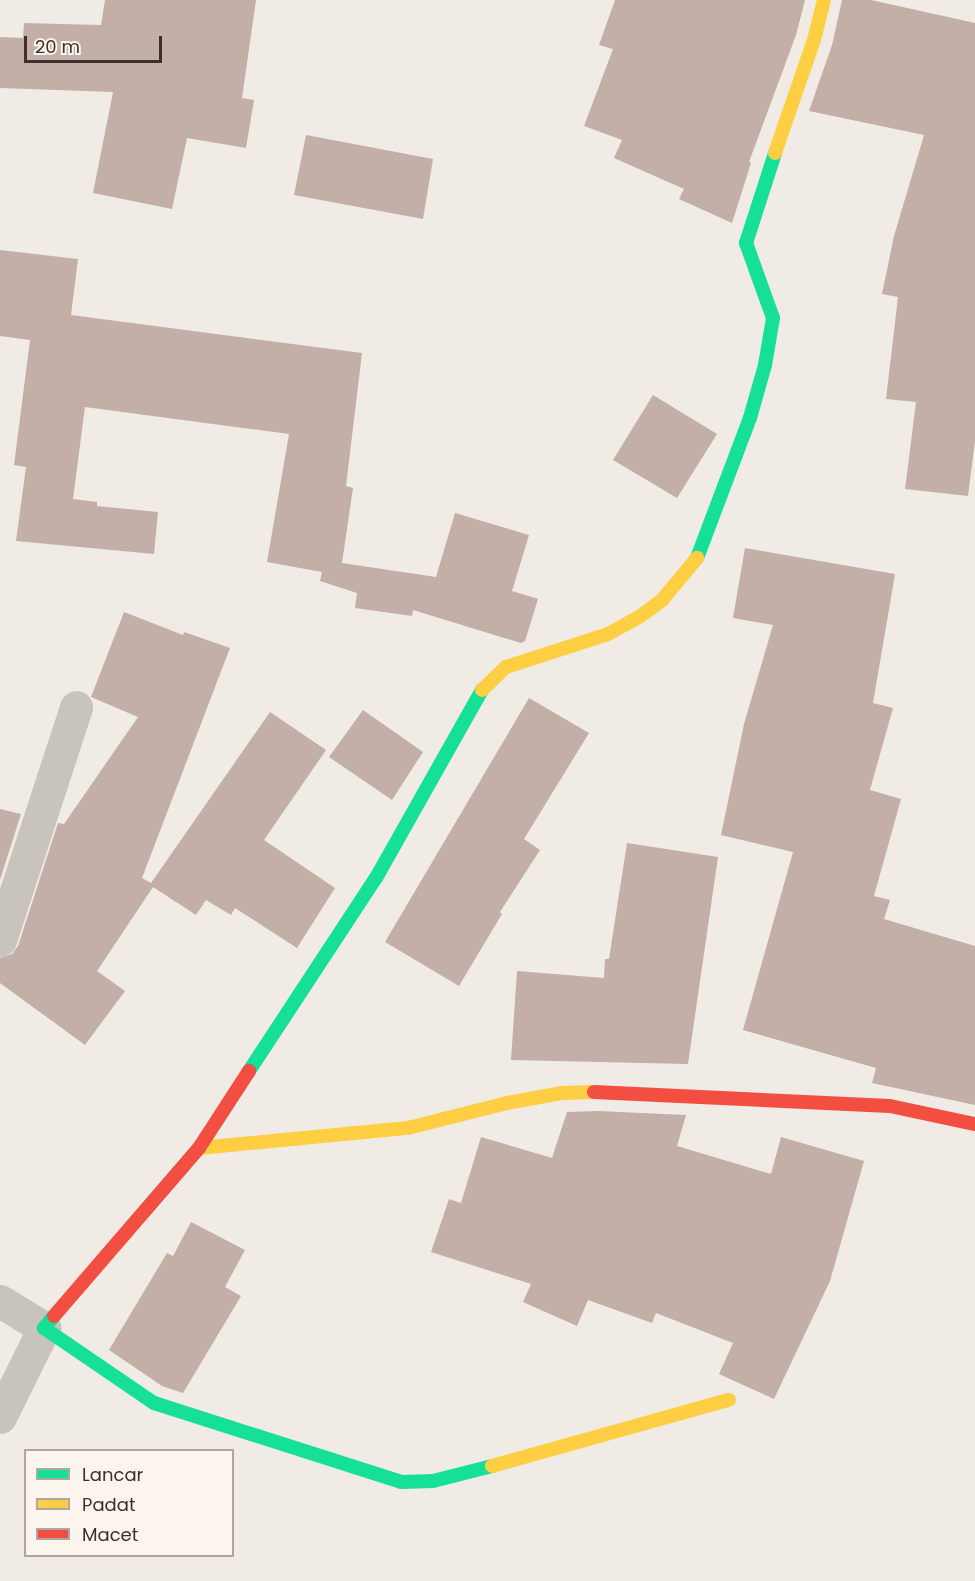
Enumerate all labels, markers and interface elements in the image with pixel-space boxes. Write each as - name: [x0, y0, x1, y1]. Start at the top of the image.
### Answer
- scale bar: [27, 24, 165, 62]
- text: 20 m: [35, 34, 80, 59]
- legend: [24, 1449, 234, 1557]
- text: Lancar: [82, 1462, 143, 1487]
- text: Padat: [82, 1492, 135, 1517]
- text: Macet: [82, 1522, 138, 1547]

